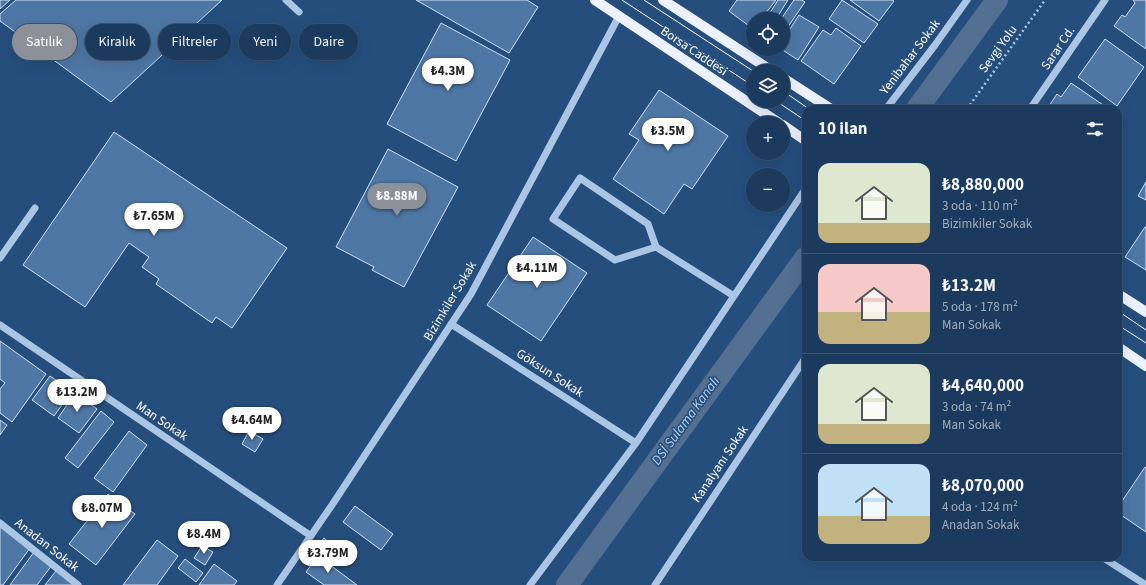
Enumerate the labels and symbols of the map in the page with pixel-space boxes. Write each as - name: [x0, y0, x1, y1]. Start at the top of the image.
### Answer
- street label: Yenibahar Sokak: [875, 15, 945, 99]
- street label: Sevgi Yolu: [975, 21, 1021, 77]
- street label: Borsa Caddesi: [657, 22, 731, 80]
- street label: Sarar Cd.: [1037, 23, 1079, 73]
- pin: ₺4.3M: [420, 58, 476, 92]
- pin: ₺3.5M: [640, 118, 696, 152]
- pin: ₺8.88M: [364, 183, 430, 217]
- pin: ₺7.65M: [121, 203, 187, 237]
- pin: ₺4.11M: [504, 255, 570, 289]
- street label: Bizimkiler Sokak: [419, 257, 481, 344]
- street label: Göksun Sokak: [513, 344, 588, 402]
- water label: DSİ Sulama Kanalı: [647, 373, 725, 469]
- pin: ₺13.2M: [44, 379, 110, 413]
- street label: Man Sokak: [133, 397, 192, 445]
- pin: ₺4.64M: [219, 407, 285, 441]
- street label: Kanalyanı Sokak: [687, 421, 753, 506]
- pin: ₺8.07M: [69, 495, 135, 529]
- street label: Anadan Sokak: [11, 514, 84, 576]
- pin: ₺8.4M: [176, 521, 232, 555]
- pin: ₺3.79M: [295, 540, 361, 574]

